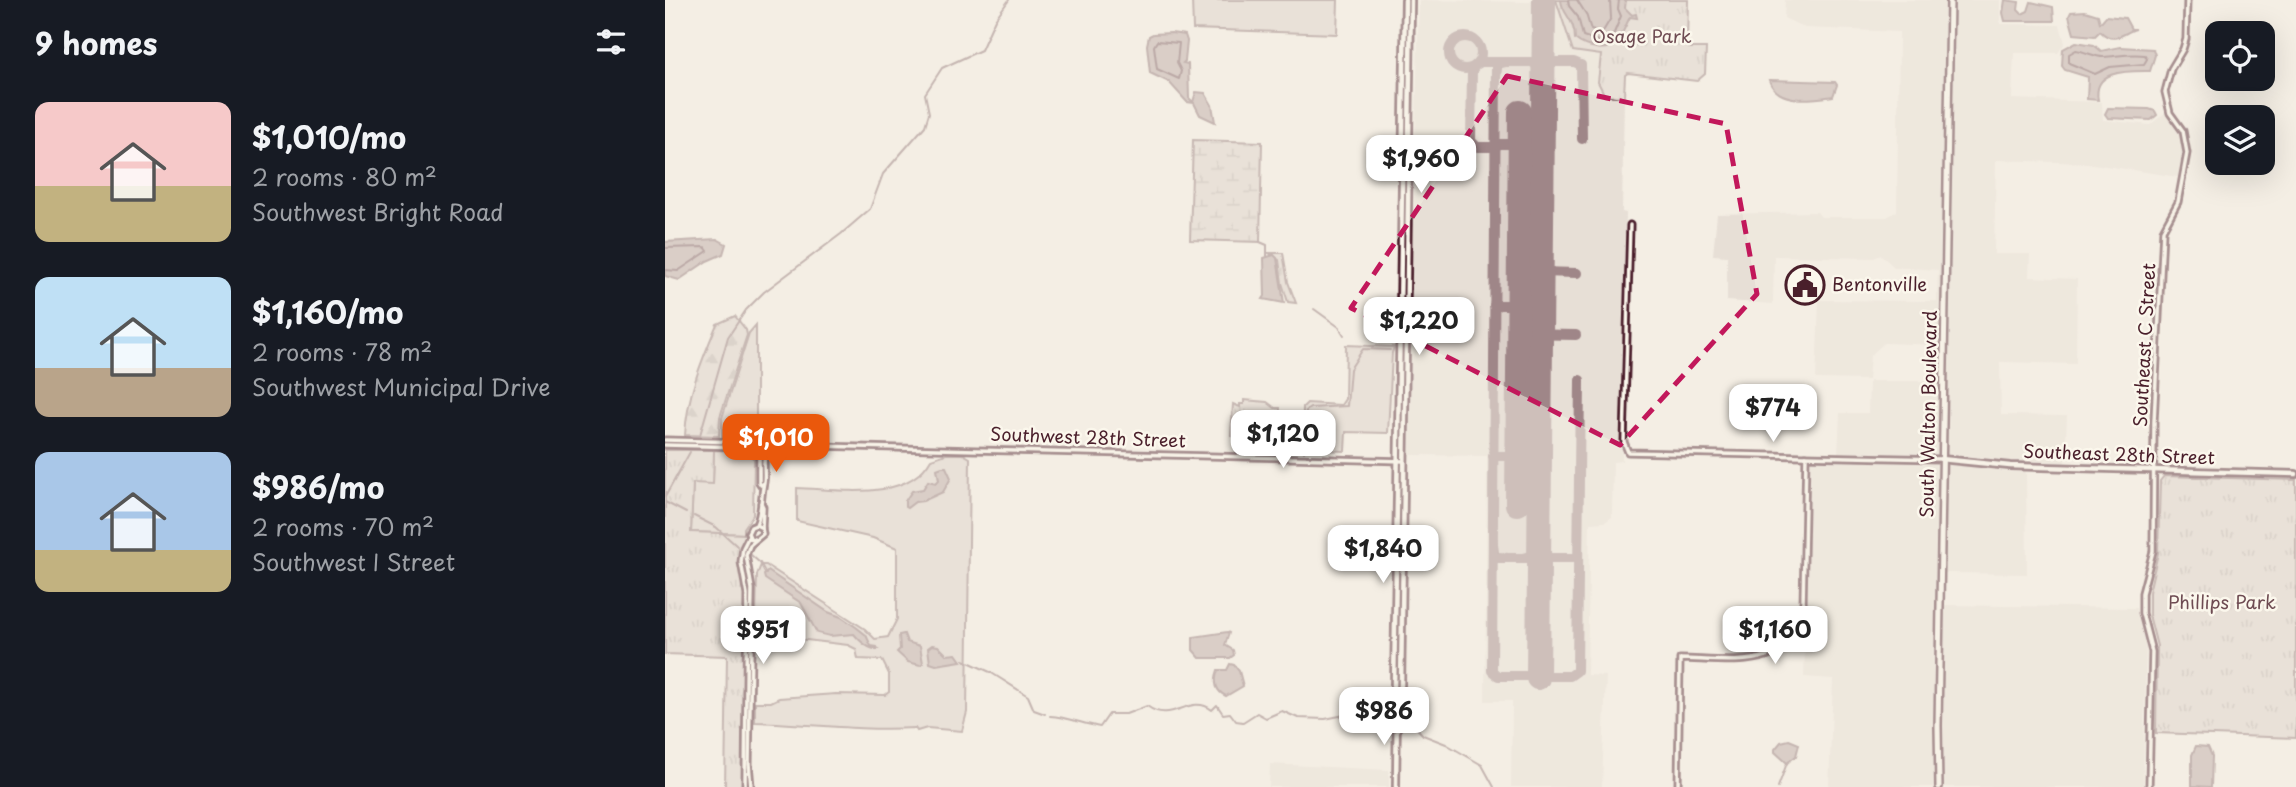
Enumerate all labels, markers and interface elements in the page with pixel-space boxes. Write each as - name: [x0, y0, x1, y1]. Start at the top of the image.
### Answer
- text: 9 homes: [35, 20, 157, 65]
- map controls: [2205, 21, 2275, 175]
- button: locate: [2205, 21, 2275, 91]
- park label: Osage Park: [1592, 22, 1692, 49]
- icon: filters: [592, 23, 630, 61]
- button: layers: [2205, 105, 2275, 175]
- text: $1,010/mo: [252, 114, 406, 159]
- icon: home: [91, 130, 175, 214]
- pin: $1,960: [1364, 136, 1478, 195]
- text: $1,960: [1382, 140, 1460, 175]
- text: 2 rooms · 80 m²: [252, 159, 437, 194]
- text: Southwest Bright Road: [252, 194, 504, 229]
- street label: Southeast C Street: [2126, 262, 2161, 427]
- public building icon: Bentonville: [1784, 264, 1826, 306]
- place label: Bentonville: [1832, 270, 1927, 297]
- text: $1,160/mo: [252, 289, 403, 334]
- pin: $1,220: [1362, 298, 1476, 357]
- text: $1,220: [1379, 302, 1459, 337]
- icon: home: [91, 305, 175, 389]
- street label: South Walton Boulevard: [1912, 310, 1943, 518]
- text: 2 rooms · 78 m²: [252, 334, 432, 369]
- text: Southwest Municipal Drive: [252, 369, 551, 404]
- pin: $774: [1732, 384, 1814, 444]
- text: $774: [1745, 389, 1801, 424]
- pin: $1,120: [1226, 410, 1340, 470]
- pin: $1,010: [719, 414, 833, 474]
- text: $1,120: [1247, 415, 1319, 450]
- text: $1,010: [738, 419, 814, 454]
- street label: Southwest 28th Street: [990, 420, 1186, 453]
- street label: Southeast 28th Street: [2023, 437, 2215, 470]
- text: $986/mo: [252, 464, 384, 509]
- icon: home: [91, 480, 175, 564]
- text: 2 rooms · 70 m²: [252, 509, 434, 544]
- pin: $1,840: [1326, 526, 1440, 585]
- text: $1,840: [1344, 530, 1422, 565]
- text: Southwest I Street: [252, 544, 455, 579]
- park label: Phillips Park: [2168, 588, 2276, 615]
- pin: $951: [722, 606, 804, 666]
- pin: $1,160: [1718, 606, 1832, 666]
- text: $951: [737, 611, 789, 646]
- text: $1,160: [1739, 611, 1811, 646]
- pin: $986: [1343, 688, 1425, 747]
- text: $986: [1355, 692, 1413, 727]

